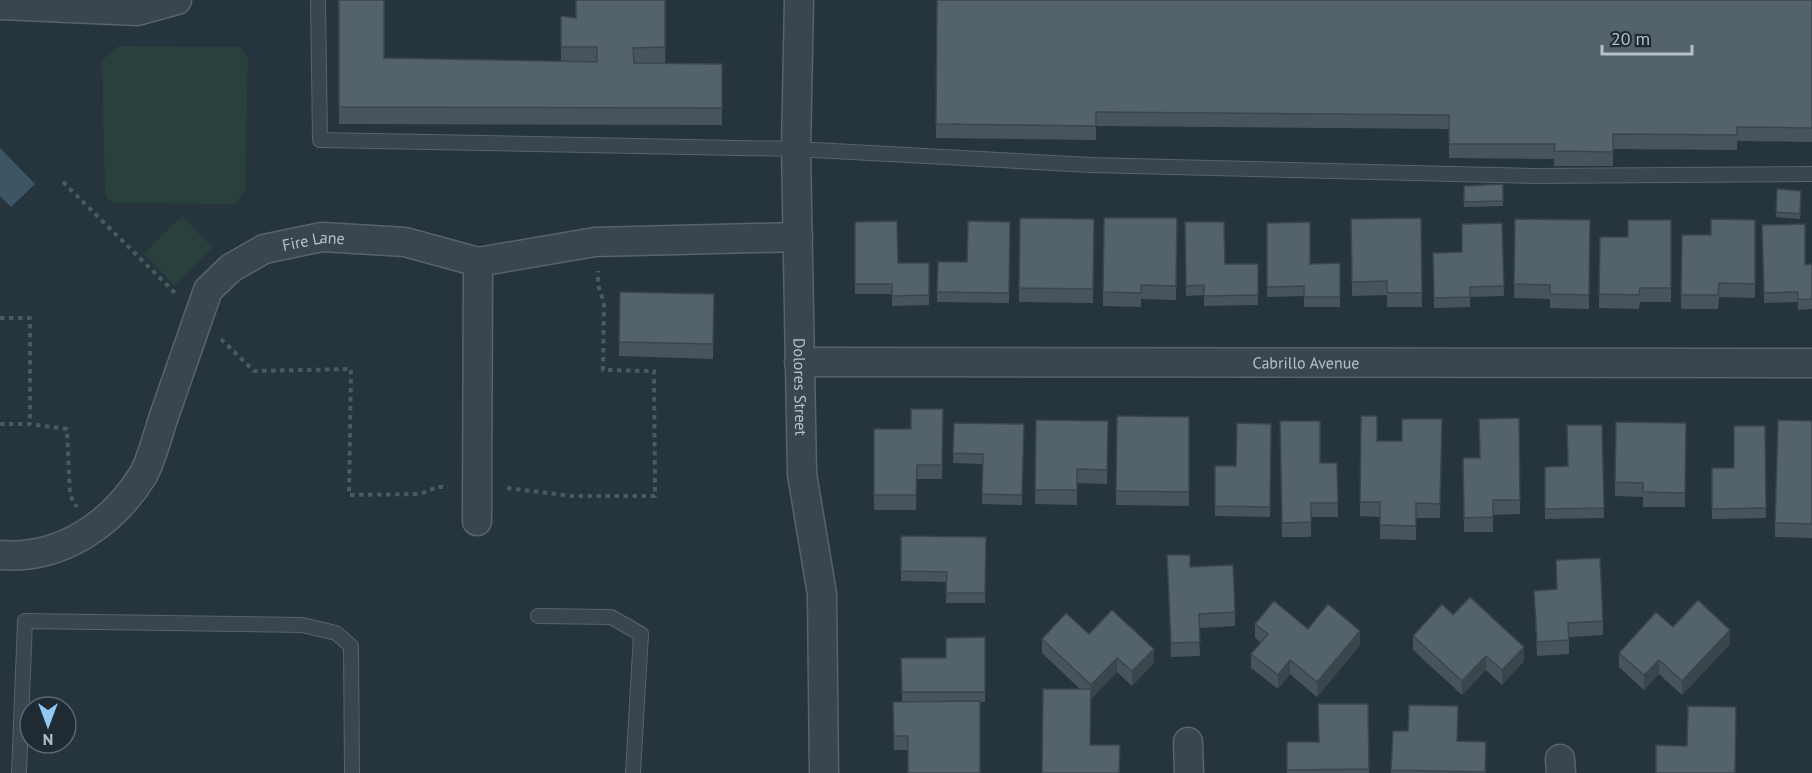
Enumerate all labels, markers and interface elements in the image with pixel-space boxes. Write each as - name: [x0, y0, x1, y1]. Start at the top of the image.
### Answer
- scale bar: [1602, 18, 1692, 56]
- text: 20 m: [1611, 27, 1650, 50]
- street label: Fire Lane: [280, 227, 345, 255]
- street label: Dolores Street: [789, 338, 811, 437]
- street label: Cabrillo Avenue: [1253, 352, 1359, 373]
- north arrow: [18, 695, 78, 755]
- text: N: [43, 730, 53, 750]

